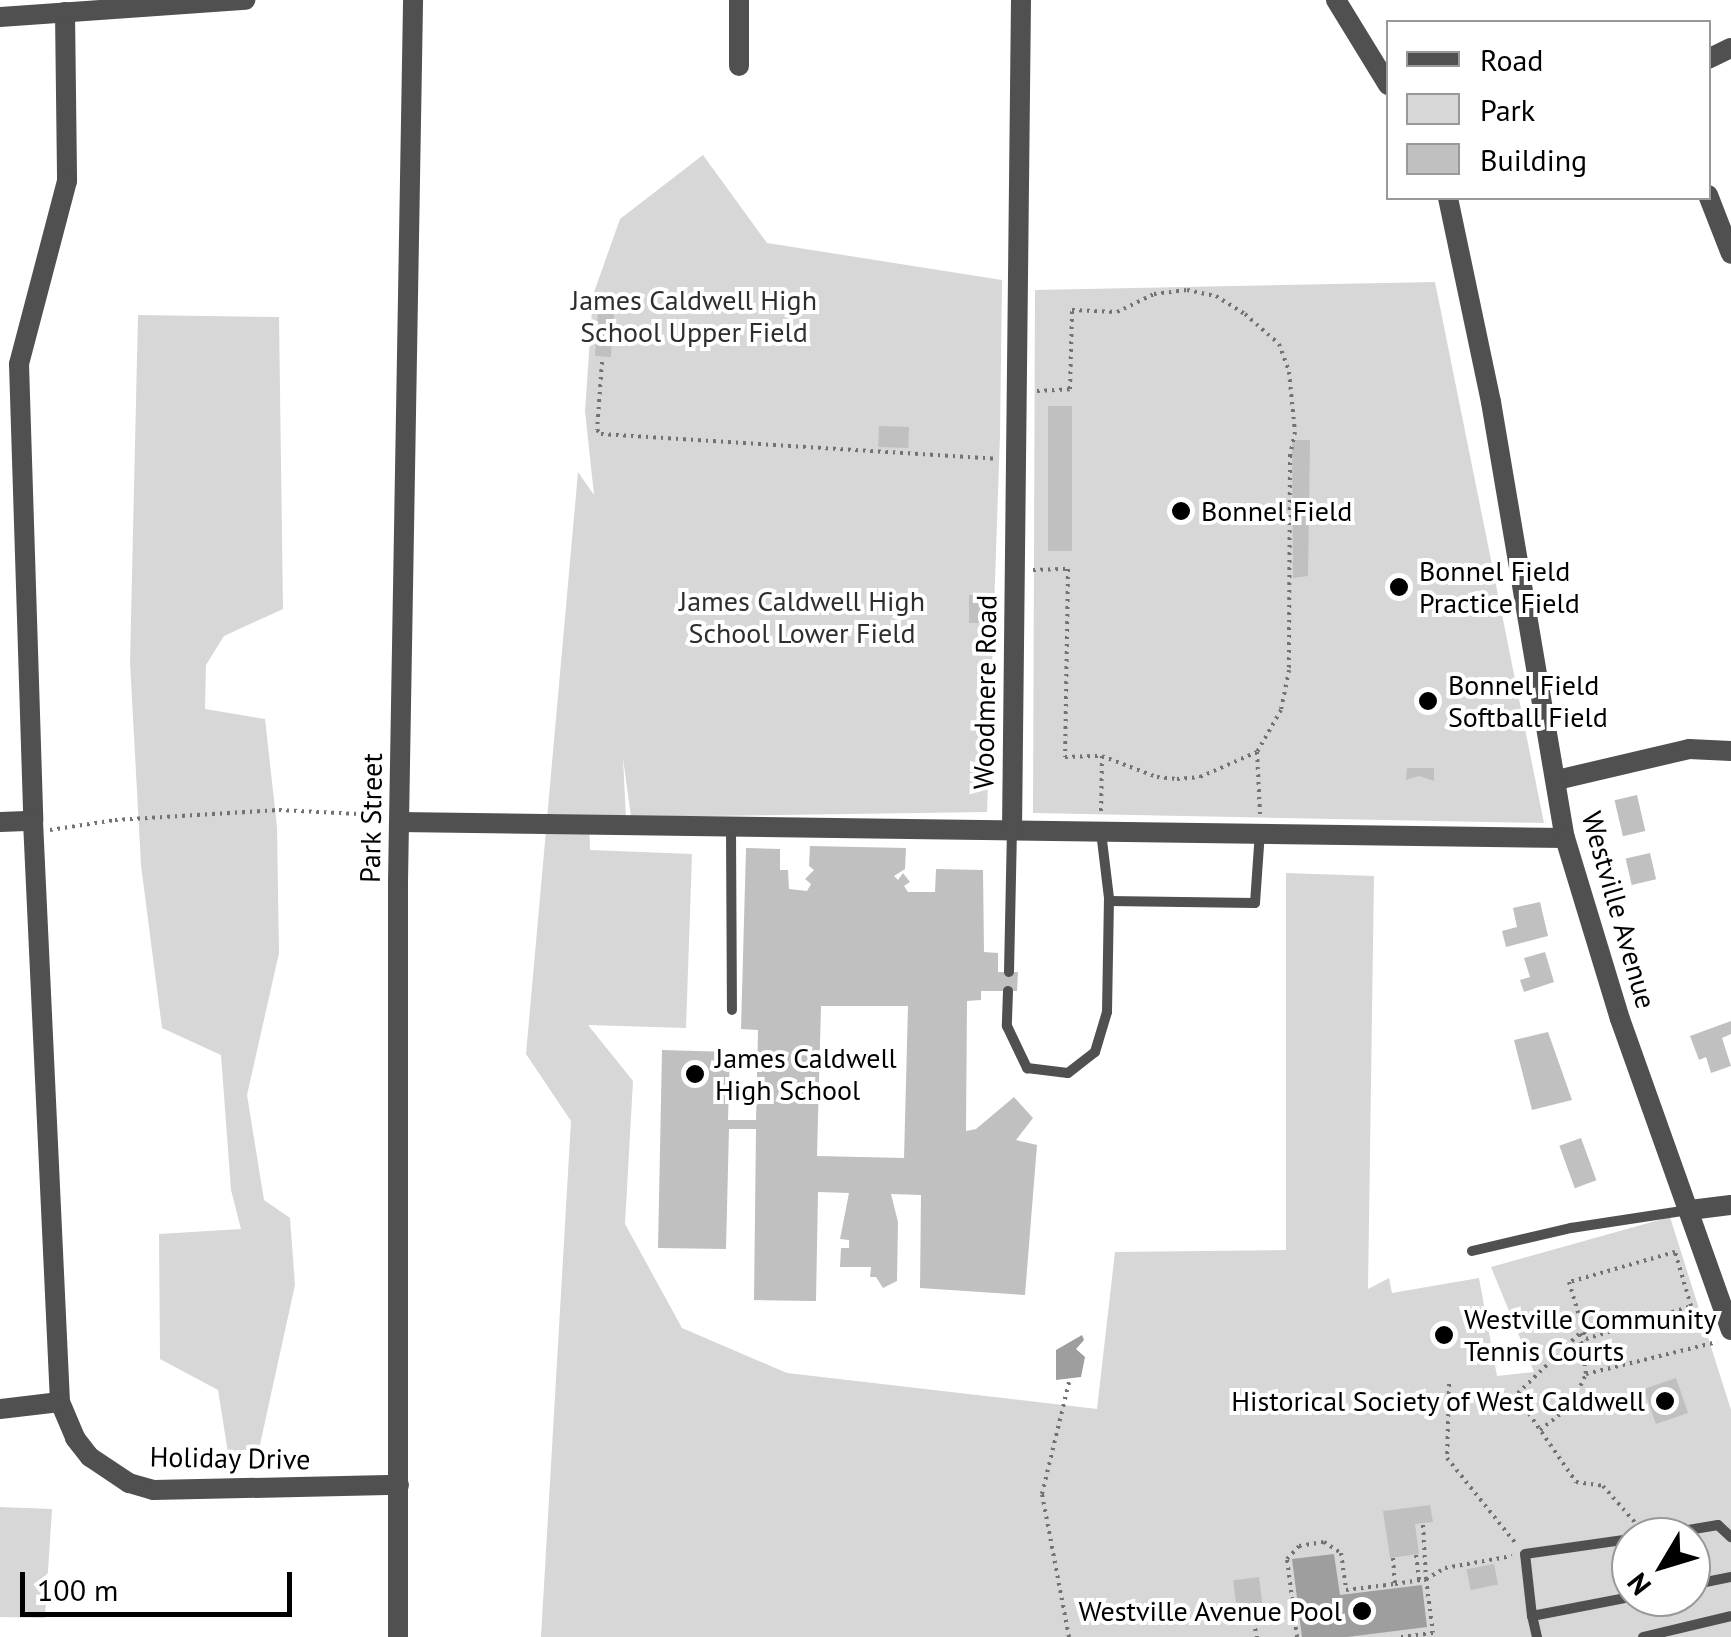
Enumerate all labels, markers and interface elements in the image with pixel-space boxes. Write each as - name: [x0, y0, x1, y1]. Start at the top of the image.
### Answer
- legend: [1386, 20, 1711, 200]
- text: Road: [1480, 40, 1544, 79]
- text: Park: [1480, 90, 1535, 129]
- text: Building: [1480, 140, 1587, 179]
- park label: James Caldwell High School Upper Field: [571, 283, 817, 349]
- place label: Bonnel Field: [1201, 494, 1352, 528]
- marker: Bonnel Field: [1170, 500, 1192, 522]
- place label: Bonnel Field Practice Field: [1419, 554, 1580, 620]
- marker: Bonnel Field Practice Field: [1388, 576, 1410, 598]
- park label: James Caldwell High School Lower Field: [679, 584, 925, 650]
- street label: Woodmere Road: [967, 594, 1003, 790]
- place label: Bonnel Field Softball Field: [1448, 668, 1608, 734]
- marker: Bonnel Field Softball Field: [1417, 690, 1439, 712]
- street label: Park Street: [353, 752, 389, 884]
- street label: Westville Avenue: [1575, 807, 1663, 1013]
- place label: James Caldwell High School: [715, 1041, 897, 1107]
- marker: James Caldwell High School: [684, 1063, 706, 1085]
- place label: Westville Community Tennis Courts: [1464, 1302, 1717, 1368]
- marker: Westville Community Tennis Courts: [1433, 1324, 1455, 1346]
- place label: Historical Society of West Caldwell: [1230, 1384, 1645, 1418]
- marker: Historical Society of West Caldwell: [1654, 1390, 1676, 1412]
- street label: Holiday Drive: [149, 1440, 311, 1476]
- north arrow: [1611, 1517, 1711, 1617]
- scale bar: [25, 1552, 298, 1614]
- text: N: [1618, 1566, 1659, 1603]
- text: 100 m: [37, 1570, 118, 1609]
- place label: Westville Avenue Pool: [1078, 1594, 1342, 1628]
- marker: Westville Avenue Pool: [1351, 1600, 1373, 1622]

